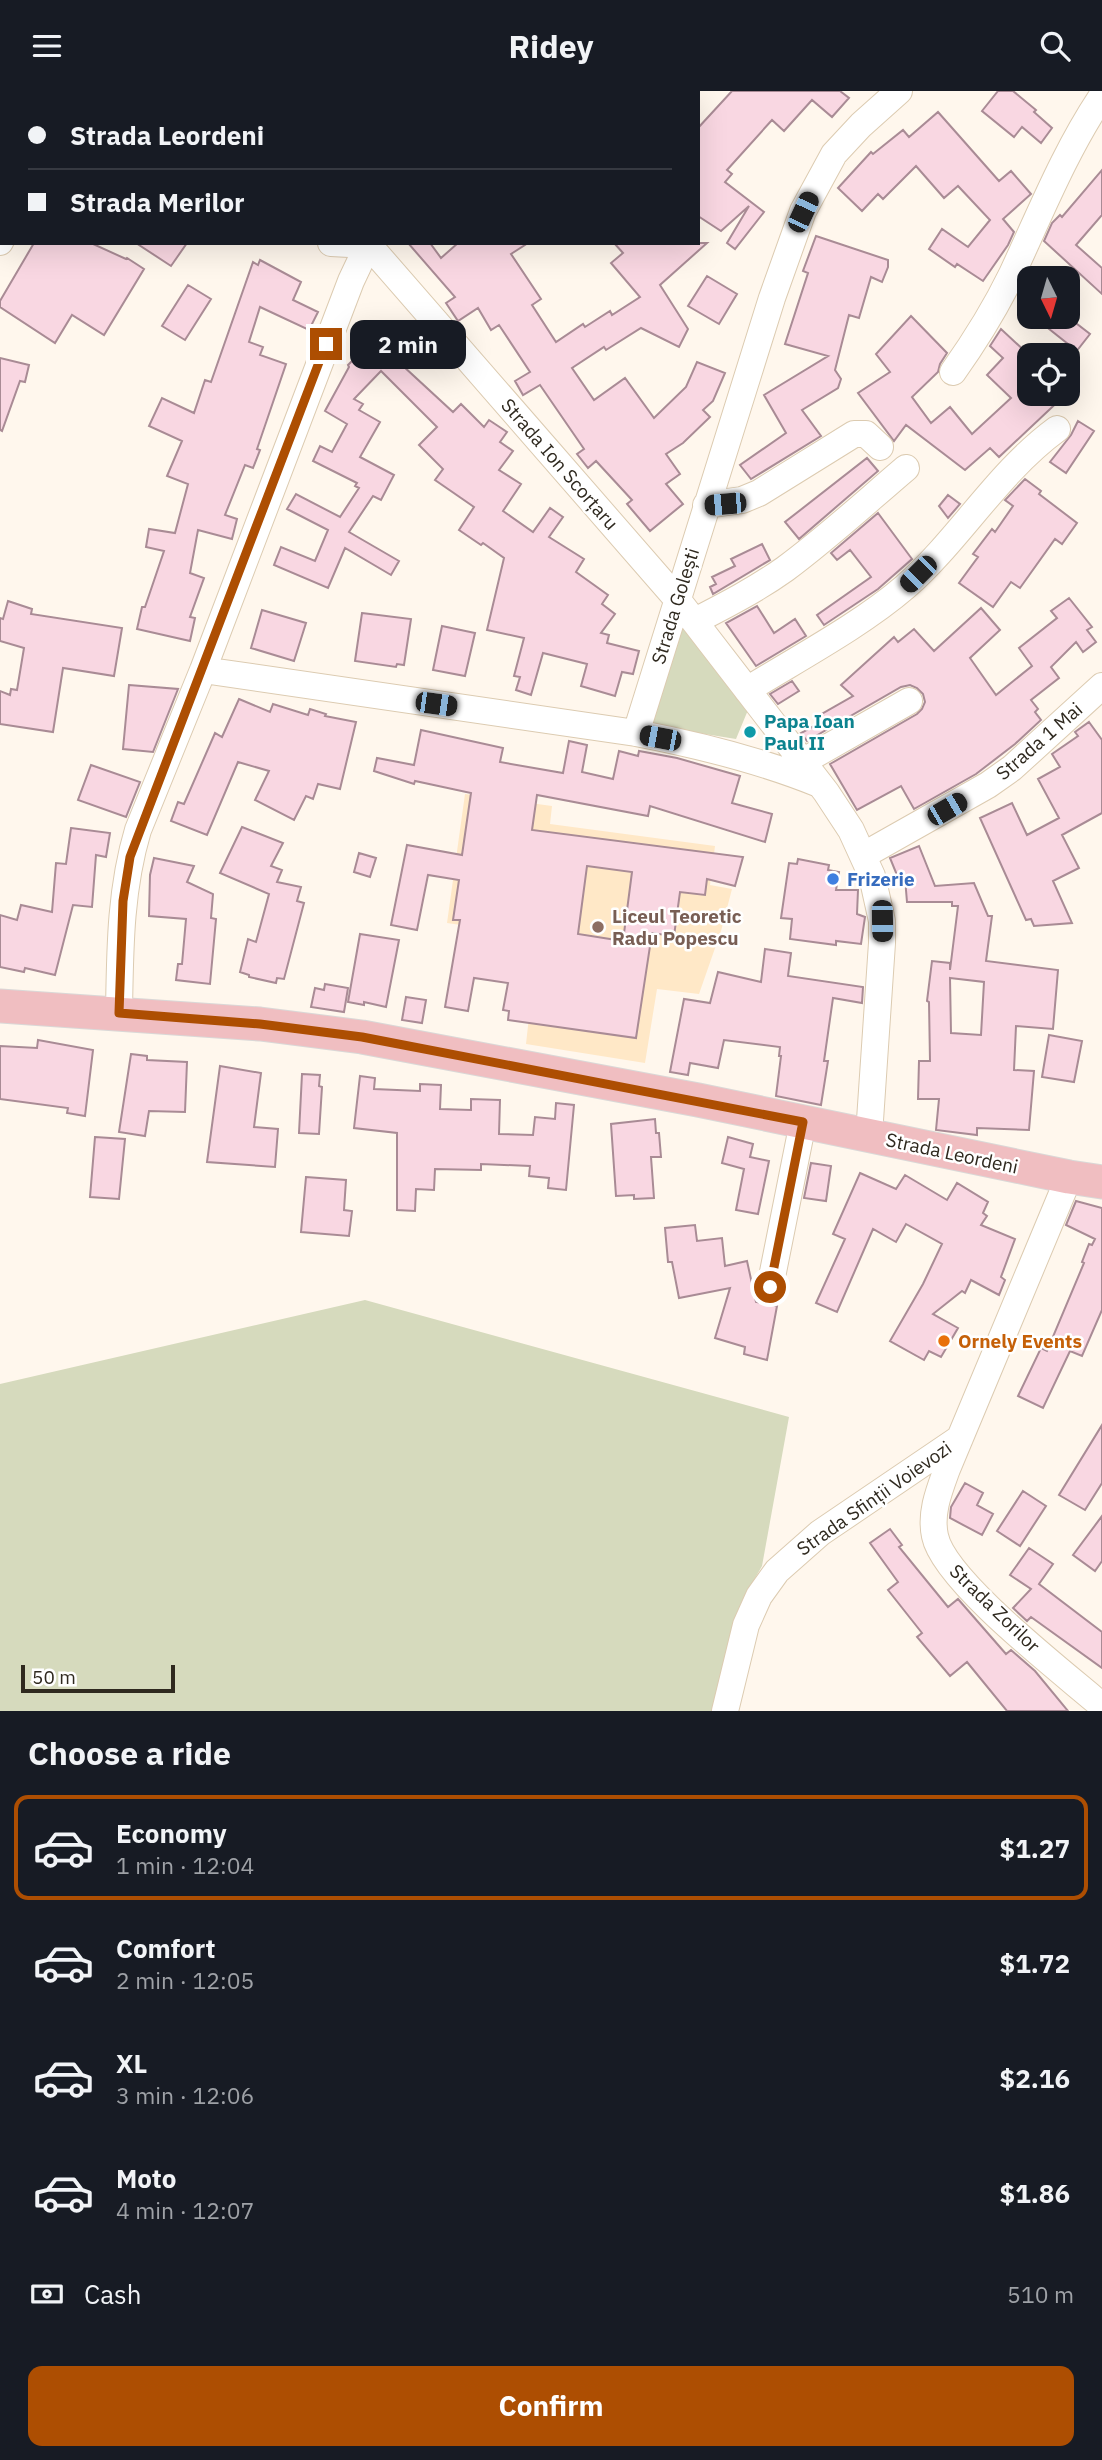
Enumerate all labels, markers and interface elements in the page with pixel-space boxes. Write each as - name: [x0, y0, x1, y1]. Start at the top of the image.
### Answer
- text: Ridey: [508, 25, 594, 67]
- icon: menu: [28, 27, 66, 65]
- icon: search: [1036, 27, 1074, 65]
- text: Strada Leordeni: [70, 118, 264, 152]
- text: Strada Merilor: [70, 185, 245, 219]
- car: [785, 189, 822, 235]
- north arrow: [1017, 266, 1080, 329]
- map controls: [1017, 266, 1080, 406]
- callout: 2 min: [350, 320, 466, 369]
- route end: [310, 328, 342, 360]
- text: 2 min: [378, 329, 438, 359]
- button: locate: [1017, 343, 1080, 406]
- street label: Strada Ion Scorțaru: [496, 393, 624, 535]
- car: [704, 492, 747, 516]
- street label: Strada Golești: [646, 545, 704, 667]
- car: [896, 552, 941, 596]
- car: [414, 691, 459, 717]
- street label: Strada 1 Mai: [991, 697, 1087, 785]
- place label: Papa Ioan Paul II: [764, 709, 855, 755]
- car: [638, 724, 683, 752]
- marker: Papa Ioan Paul II: [742, 724, 758, 740]
- car: [924, 789, 971, 829]
- place label: Frizerie: [847, 867, 915, 891]
- marker: Frizerie: [825, 871, 841, 887]
- car: [872, 900, 893, 942]
- place label: Liceul Teoretic Radu Popescu: [612, 904, 742, 950]
- marker: Liceul Teoretic Radu Popescu: [590, 919, 606, 935]
- street label: Strada Leordeni: [884, 1127, 1020, 1179]
- route start: [754, 1271, 786, 1303]
- place label: Ornely Events: [958, 1329, 1082, 1353]
- marker: Ornely Events: [936, 1333, 952, 1349]
- street label: Strada Sfinții Voievozi: [792, 1436, 956, 1560]
- street label: Strada Zorilor: [945, 1559, 1045, 1657]
- scale bar: [21, 1662, 175, 1694]
- text: 50 m: [32, 1665, 76, 1689]
- text: Choose a ride: [28, 1732, 231, 1774]
- icon: car: [32, 1816, 95, 1879]
- text: Economy: [116, 1816, 227, 1850]
- text: $1.27: [1000, 1831, 1070, 1865]
- text: 1 min · 12:04: [116, 1850, 254, 1880]
- icon: car: [32, 1931, 95, 1994]
- text: Comfort: [116, 1931, 215, 1965]
- text: $1.72: [1000, 1946, 1070, 1980]
- text: 2 min · 12:05: [116, 1965, 254, 1995]
- icon: car: [32, 2046, 95, 2109]
- text: XL: [116, 2046, 147, 2080]
- text: $2.16: [1000, 2061, 1070, 2095]
- text: 3 min · 12:06: [116, 2080, 254, 2110]
- icon: car: [32, 2161, 95, 2224]
- text: Moto: [116, 2161, 176, 2195]
- text: $1.86: [1000, 2176, 1070, 2210]
- text: 4 min · 12:07: [116, 2195, 254, 2225]
- icon: cash: [28, 2275, 66, 2313]
- text: Cash: [84, 2277, 141, 2311]
- text: 510 m: [1007, 2279, 1074, 2309]
- button: Confirm: [28, 2366, 1074, 2446]

